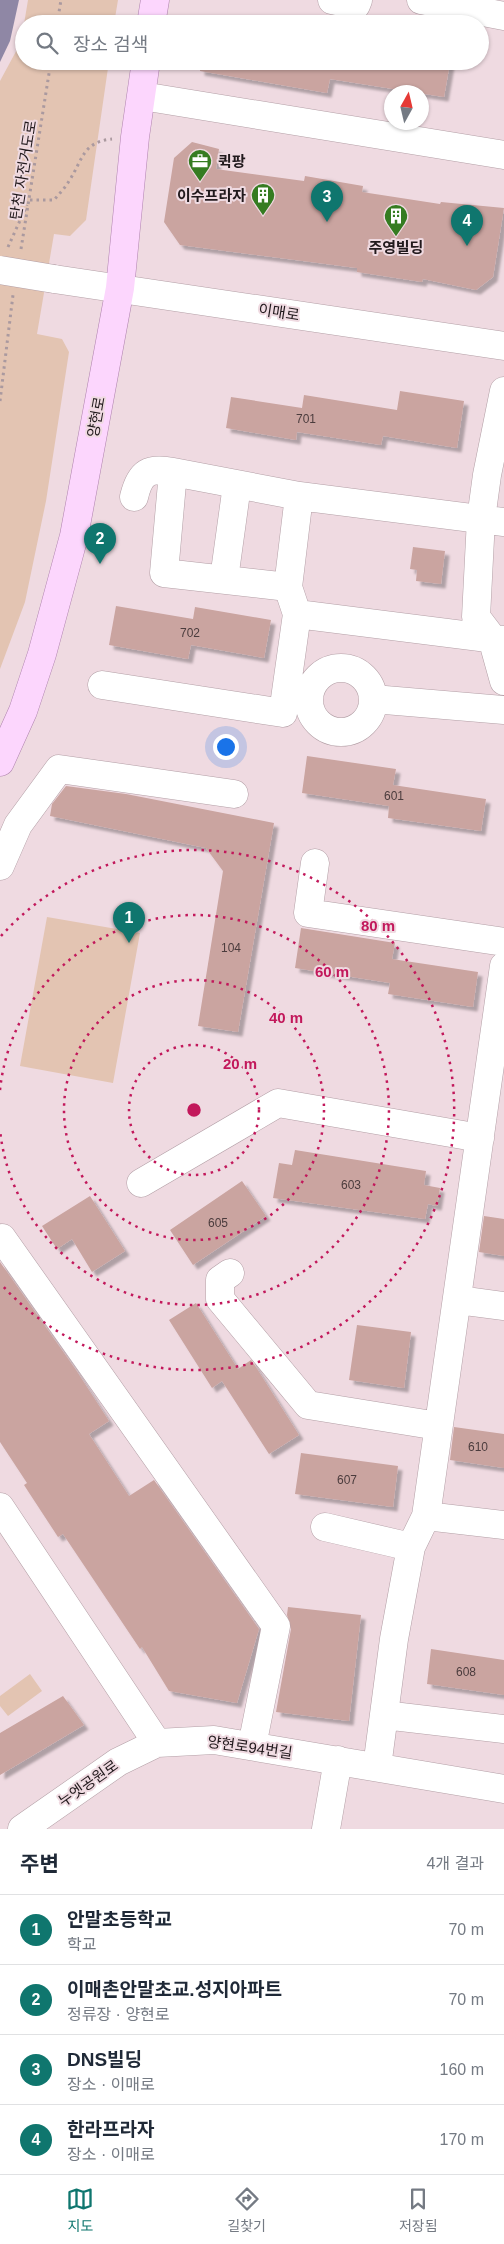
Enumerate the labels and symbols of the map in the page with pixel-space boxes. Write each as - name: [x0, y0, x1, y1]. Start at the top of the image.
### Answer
- north arrow: [384, 85, 429, 130]
- street label: 탄천 자전거도로: [7, 119, 39, 221]
- office icon: 퀵팡: [187, 148, 213, 182]
- place label: 퀵팡: [218, 153, 246, 170]
- pin: 3: [311, 181, 343, 222]
- building icon: 이수프라자: [250, 182, 276, 216]
- place label: 이수프라자: [177, 187, 246, 204]
- building icon: 주영빌딩: [383, 203, 409, 237]
- pin: 4: [451, 205, 483, 246]
- place label: 주영빌딩: [368, 239, 424, 256]
- street label: 이매로: [257, 300, 301, 324]
- street label: 양현로: [84, 395, 108, 439]
- house number: 701: [296, 412, 316, 426]
- pin: 2: [84, 523, 116, 564]
- house number: 702: [180, 626, 200, 640]
- your location: [213, 734, 239, 760]
- house number: 601: [384, 789, 404, 803]
- pin: 1: [113, 902, 145, 943]
- text: 80 m: [361, 917, 395, 934]
- house number: 104: [221, 941, 241, 955]
- text: 60 m: [315, 963, 349, 980]
- text: 40 m: [269, 1009, 303, 1026]
- text: 20 m: [223, 1055, 257, 1072]
- centre of rings: [185, 1101, 203, 1119]
- house number: 603: [341, 1178, 361, 1192]
- house number: 605: [208, 1216, 228, 1230]
- house number: 610: [468, 1440, 488, 1454]
- house number: 607: [337, 1473, 357, 1487]
- house number: 608: [456, 1665, 476, 1679]
- street label: 양현로94번길: [206, 1733, 294, 1761]
- street label: 누엣공원로: [55, 1756, 121, 1810]

